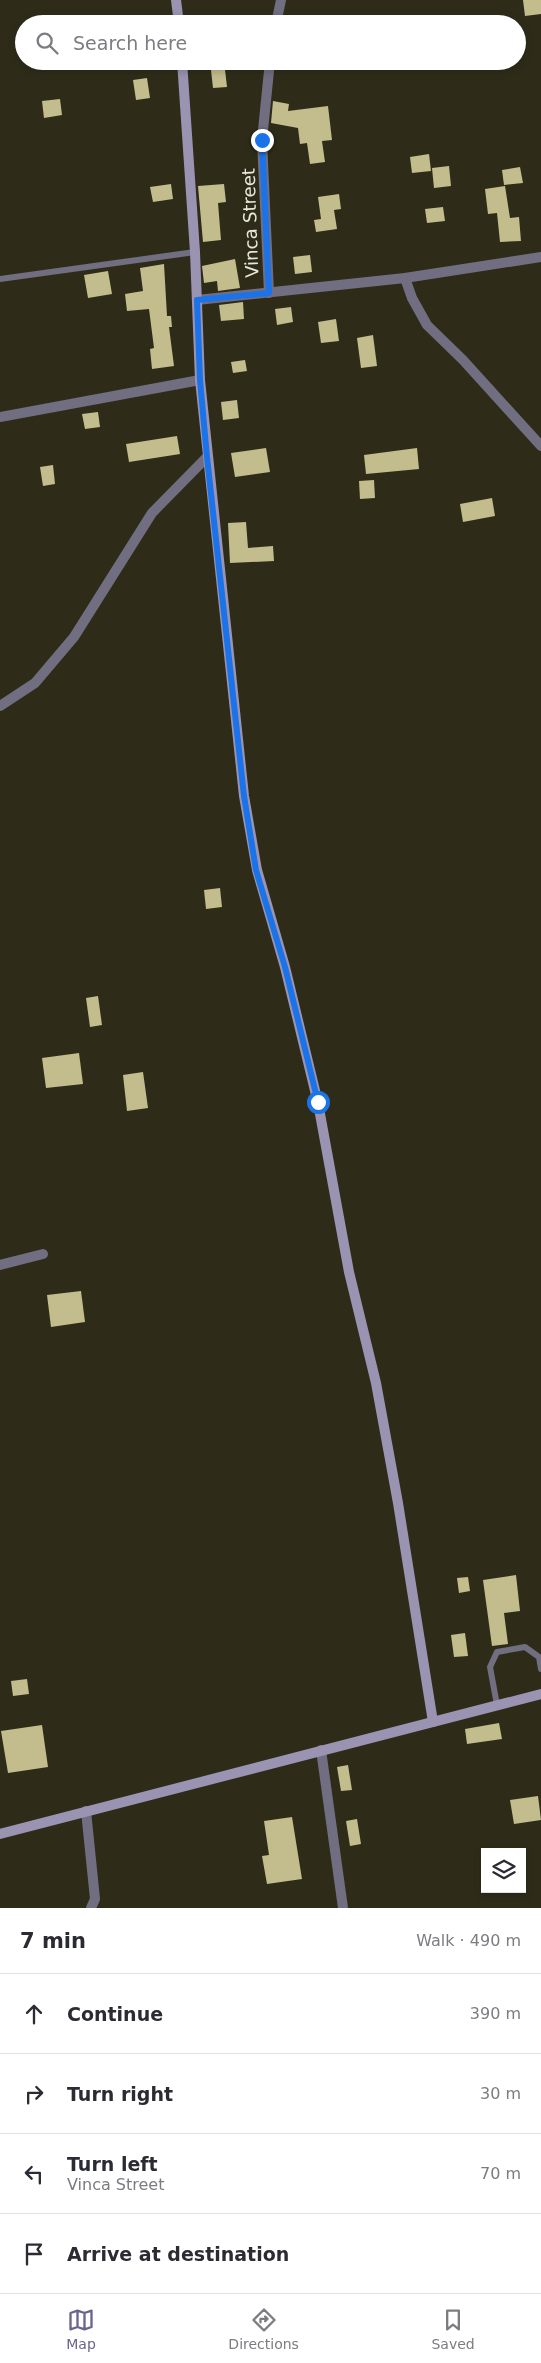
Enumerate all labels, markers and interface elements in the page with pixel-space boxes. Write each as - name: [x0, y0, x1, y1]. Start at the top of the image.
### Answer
- search box: [15, 15, 526, 70]
- icon: search: [33, 29, 61, 57]
- text: Search here: [73, 32, 187, 54]
- route end: [251, 129, 274, 152]
- street label: Vinca Street: [238, 168, 262, 278]
- route start: [307, 1091, 330, 1114]
- map controls: [481, 1848, 526, 1893]
- button: layers: [481, 1848, 526, 1893]
- text: 7 min: [20, 1929, 86, 1953]
- text: Walk · 490 m: [416, 1931, 521, 1950]
- icon: ahead: [20, 2000, 48, 2028]
- text: Continue: [67, 2003, 163, 2025]
- text: 390 m: [470, 2004, 521, 2023]
- icon: right: [20, 2080, 48, 2108]
- text: Turn right: [67, 2083, 173, 2105]
- text: 30 m: [480, 2084, 521, 2103]
- text: Turn left: [67, 2153, 158, 2175]
- icon: left: [20, 2160, 48, 2188]
- text: 70 m: [480, 2164, 521, 2183]
- text: Vinca Street: [67, 2175, 164, 2194]
- icon: arrive: [20, 2240, 48, 2268]
- text: Arrive at destination: [67, 2243, 289, 2265]
- tab: Map: [66, 2306, 96, 2352]
- tab: Directions: [228, 2306, 299, 2352]
- tab: Saved: [431, 2306, 475, 2352]

